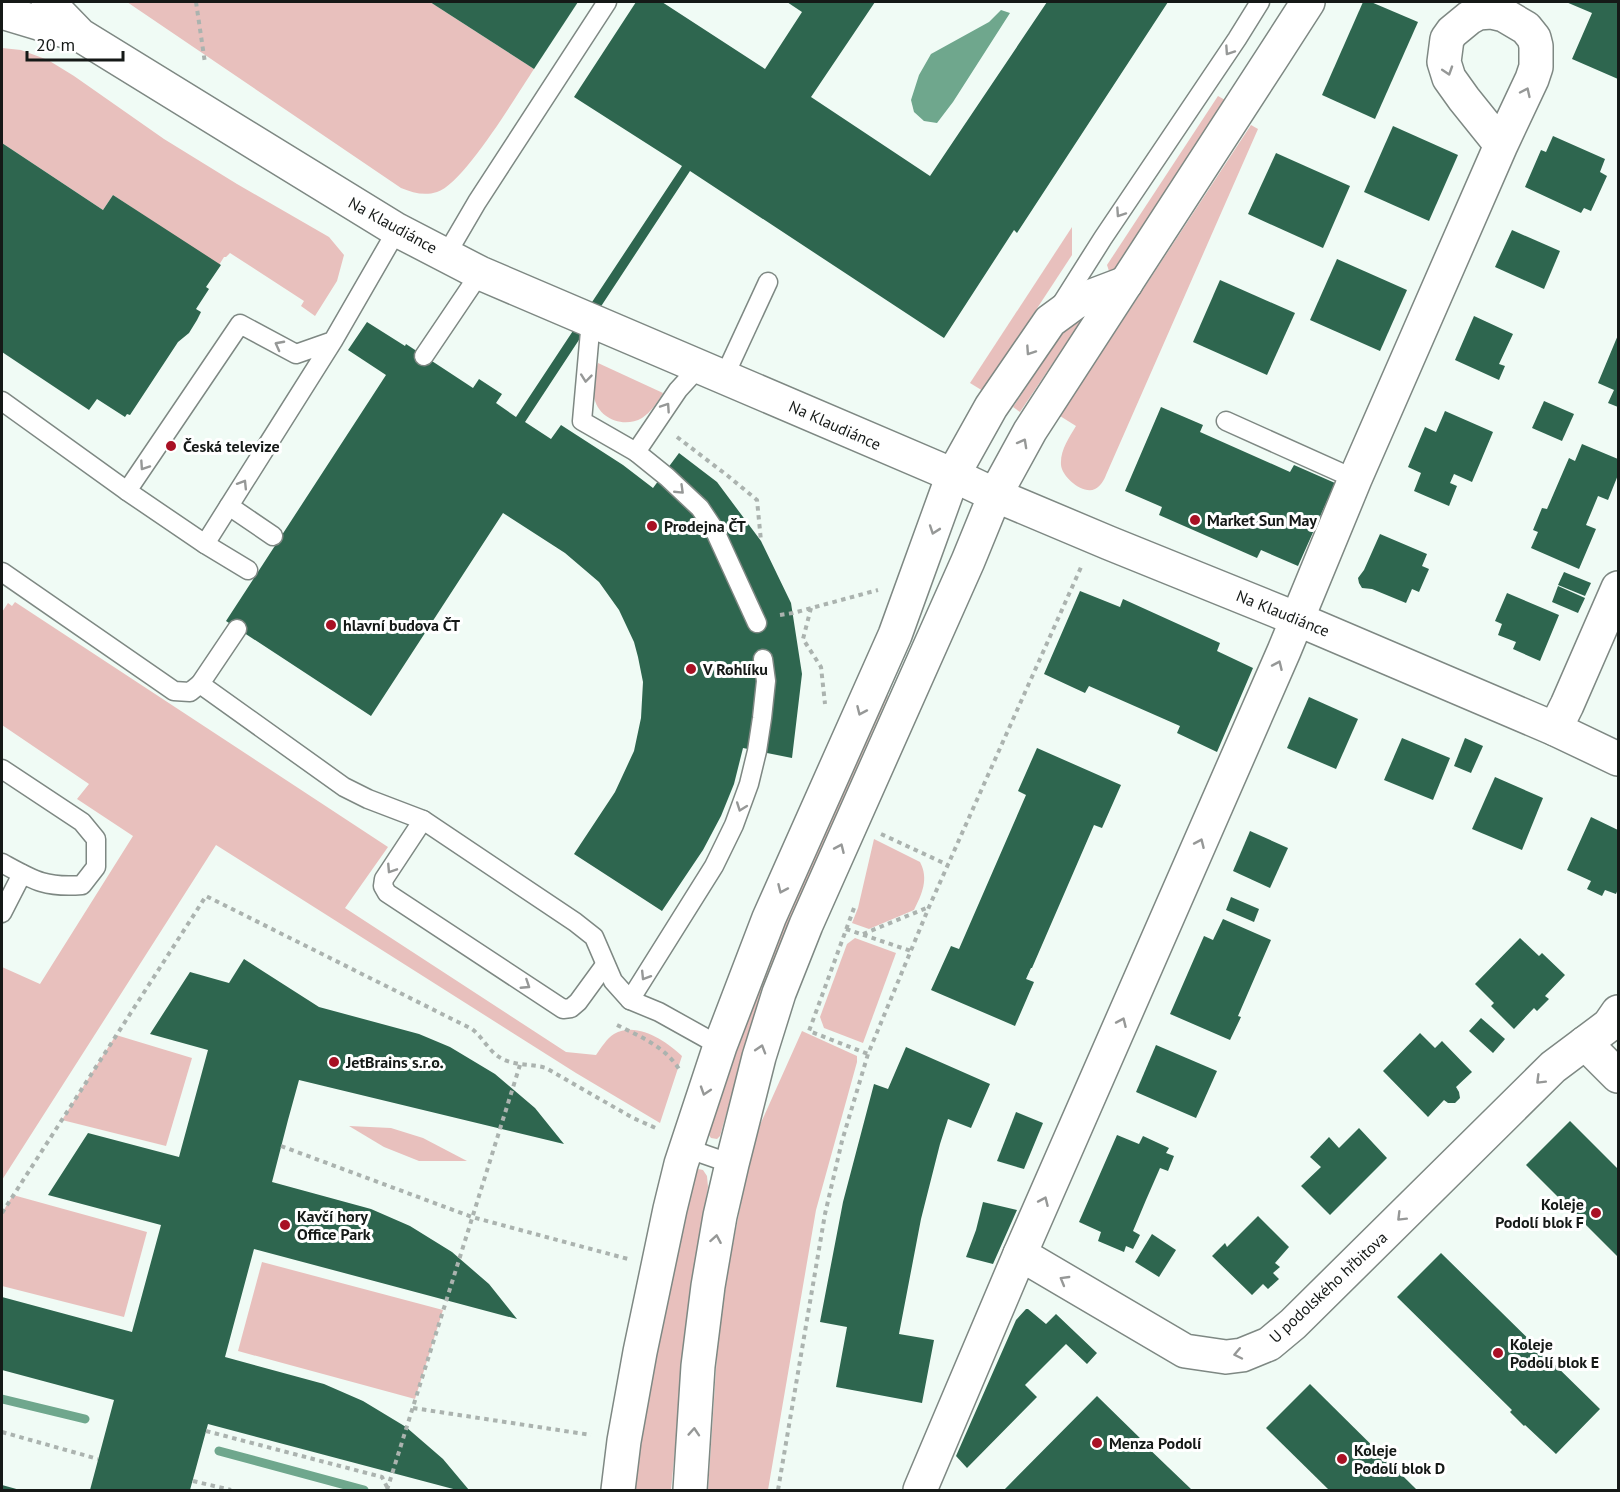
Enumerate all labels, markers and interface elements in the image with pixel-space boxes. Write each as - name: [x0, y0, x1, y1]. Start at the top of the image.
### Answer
- scale bar: [27, 24, 123, 62]
- text: 20 m: [36, 33, 75, 56]
- one-way arrow: [1225, 44, 1236, 55]
- one-way arrow: [1440, 65, 1453, 76]
- one-way arrow: [1519, 88, 1531, 99]
- street label: Na Klaudiánce: [345, 192, 441, 258]
- one-way arrow: [1116, 206, 1127, 217]
- one-way arrow: [275, 341, 286, 352]
- one-way arrow: [1026, 344, 1037, 355]
- one-way arrow: [580, 373, 593, 382]
- street label: Na Klaudiánce: [786, 396, 884, 454]
- one-way arrow: [659, 403, 670, 414]
- place label: Česká televize: [183, 436, 280, 456]
- marker: Česká televize: [164, 439, 178, 453]
- one-way arrow: [1016, 439, 1027, 449]
- one-way arrow: [140, 459, 151, 470]
- one-way arrow: [236, 480, 247, 491]
- one-way arrow: [674, 483, 684, 494]
- place label: Market Sun May: [1207, 510, 1317, 530]
- marker: Market Sun May: [1188, 513, 1202, 527]
- place label: Prodejna ČT: [664, 516, 746, 536]
- marker: Prodejna ČT: [645, 519, 659, 533]
- one-way arrow: [928, 524, 941, 535]
- street label: Na Klaudiánce: [1234, 585, 1332, 641]
- place label: hlavní budova ČT: [343, 615, 460, 635]
- marker: hlavní budova ČT: [324, 618, 338, 632]
- place label: V Rohlíku: [702, 659, 768, 679]
- one-way arrow: [1271, 660, 1283, 671]
- marker: V Rohlíku: [684, 662, 698, 676]
- one-way arrow: [857, 704, 869, 715]
- one-way arrow: [735, 801, 748, 812]
- one-way arrow: [1193, 839, 1205, 850]
- one-way arrow: [833, 844, 845, 855]
- one-way arrow: [388, 862, 399, 873]
- one-way arrow: [777, 883, 789, 894]
- one-way arrow: [640, 970, 652, 980]
- one-way arrow: [519, 978, 530, 989]
- one-way arrow: [1115, 1017, 1127, 1028]
- one-way arrow: [754, 1044, 767, 1055]
- place label: JetBrains s.r.o.: [345, 1052, 444, 1072]
- marker: JetBrains s.r.o.: [327, 1055, 341, 1069]
- one-way arrow: [1536, 1072, 1547, 1083]
- one-way arrow: [700, 1085, 713, 1096]
- place label: Koleje Podolí blok F: [1495, 1194, 1584, 1232]
- one-way arrow: [1037, 1196, 1049, 1207]
- place label: Kavčí hory Office Park: [297, 1206, 371, 1244]
- marker: Koleje Podolí blok F: [1589, 1206, 1603, 1220]
- one-way arrow: [1398, 1210, 1408, 1221]
- marker: Kavčí hory Office Park: [278, 1218, 292, 1232]
- street label: U podolského hřbitova: [1265, 1227, 1391, 1347]
- one-way arrow: [709, 1234, 722, 1244]
- one-way arrow: [1059, 1275, 1070, 1287]
- place label: Koleje Podolí blok E: [1510, 1334, 1599, 1372]
- marker: Koleje Podolí blok E: [1491, 1346, 1505, 1360]
- one-way arrow: [1234, 1347, 1244, 1360]
- one-way arrow: [687, 1428, 700, 1437]
- place label: Menza Podolí: [1109, 1433, 1202, 1453]
- marker: Menza Podolí: [1090, 1436, 1104, 1450]
- place label: Koleje Podolí blok D: [1354, 1440, 1445, 1478]
- marker: Koleje Podolí blok D: [1335, 1452, 1349, 1466]

